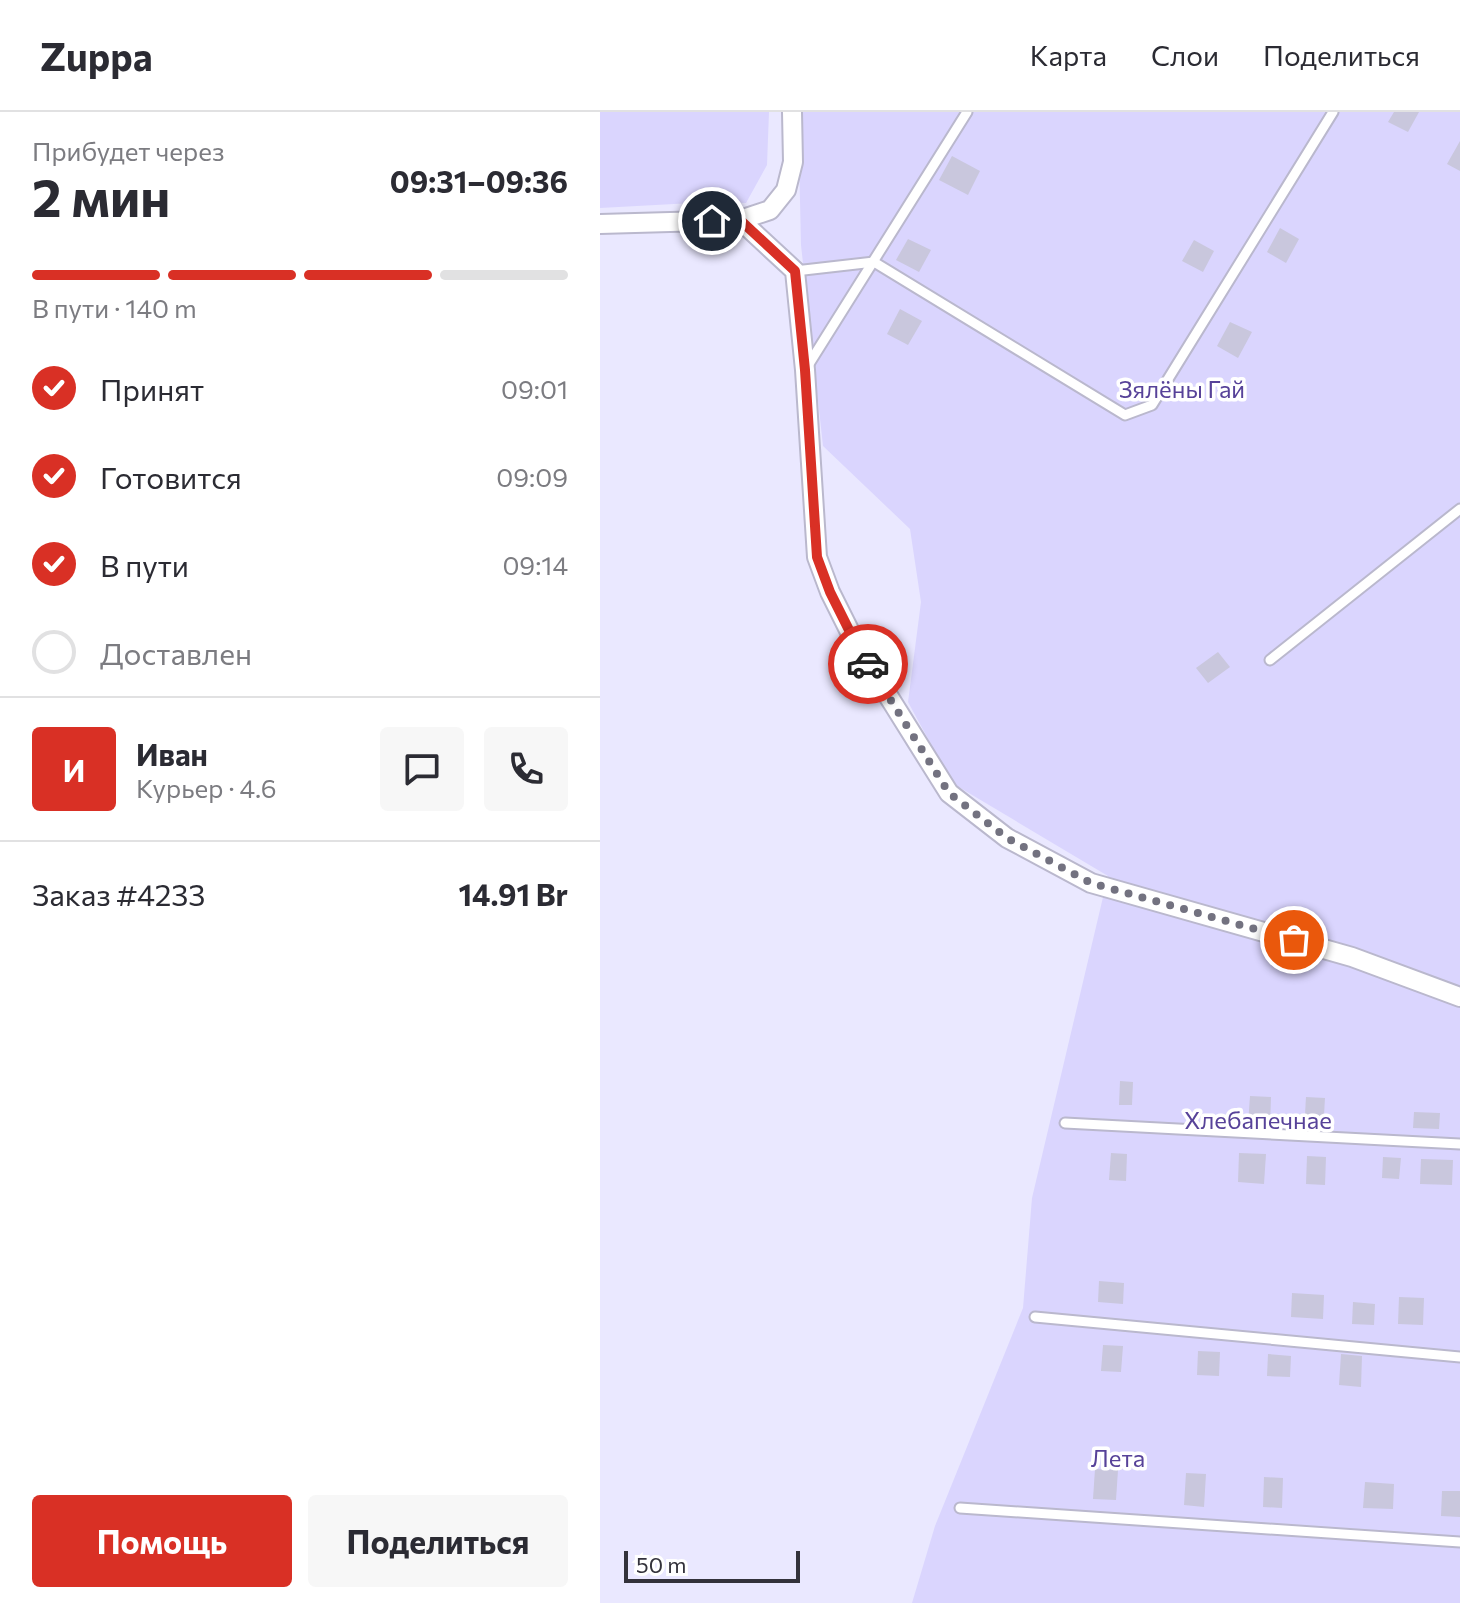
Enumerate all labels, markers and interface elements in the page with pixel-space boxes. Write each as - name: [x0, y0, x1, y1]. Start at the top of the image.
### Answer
- text: Zuppa: [40, 32, 153, 79]
- text: Карта: [1030, 38, 1107, 72]
- text: Слои: [1151, 38, 1219, 72]
- text: Поделиться: [1263, 38, 1420, 72]
- text: Прибудет через: [32, 135, 225, 166]
- text: 09:31–09:36: [390, 162, 568, 199]
- text: 2 мин: [32, 164, 170, 228]
- pin: [678, 187, 746, 255]
- icon: home: [690, 199, 734, 243]
- text: В пути · 140 m: [32, 292, 197, 323]
- icon: check: [32, 366, 76, 410]
- text: Принят: [100, 370, 204, 407]
- text: 09:01: [501, 373, 568, 404]
- park label: Зялёны Гай: [1119, 374, 1245, 403]
- icon: check: [32, 454, 76, 498]
- text: Готовится: [100, 458, 242, 495]
- text: 09:09: [496, 461, 568, 492]
- icon: check: [32, 542, 76, 586]
- text: В пути: [100, 546, 189, 583]
- text: 09:14: [502, 549, 568, 580]
- courier: [828, 624, 908, 704]
- text: Доставлен: [100, 634, 252, 671]
- icon: car: [846, 642, 890, 686]
- button: chat: [380, 727, 464, 811]
- button: phone: [484, 727, 568, 811]
- text: Иван: [136, 735, 208, 772]
- text: И: [63, 751, 85, 788]
- text: Курьер · 4.6: [136, 772, 276, 803]
- text: Заказ #4233: [32, 875, 205, 912]
- text: 14.91 Br: [459, 875, 568, 912]
- pin: [1260, 906, 1328, 974]
- icon: bag: [1272, 918, 1316, 962]
- park label: Хлебапечнае: [1184, 1105, 1332, 1134]
- park label: Лета: [1091, 1443, 1145, 1472]
- button: Помощь: [32, 1495, 292, 1587]
- button: Поделиться: [308, 1495, 568, 1587]
- scale bar: [624, 1547, 800, 1583]
- text: 50 m: [636, 1551, 686, 1578]

